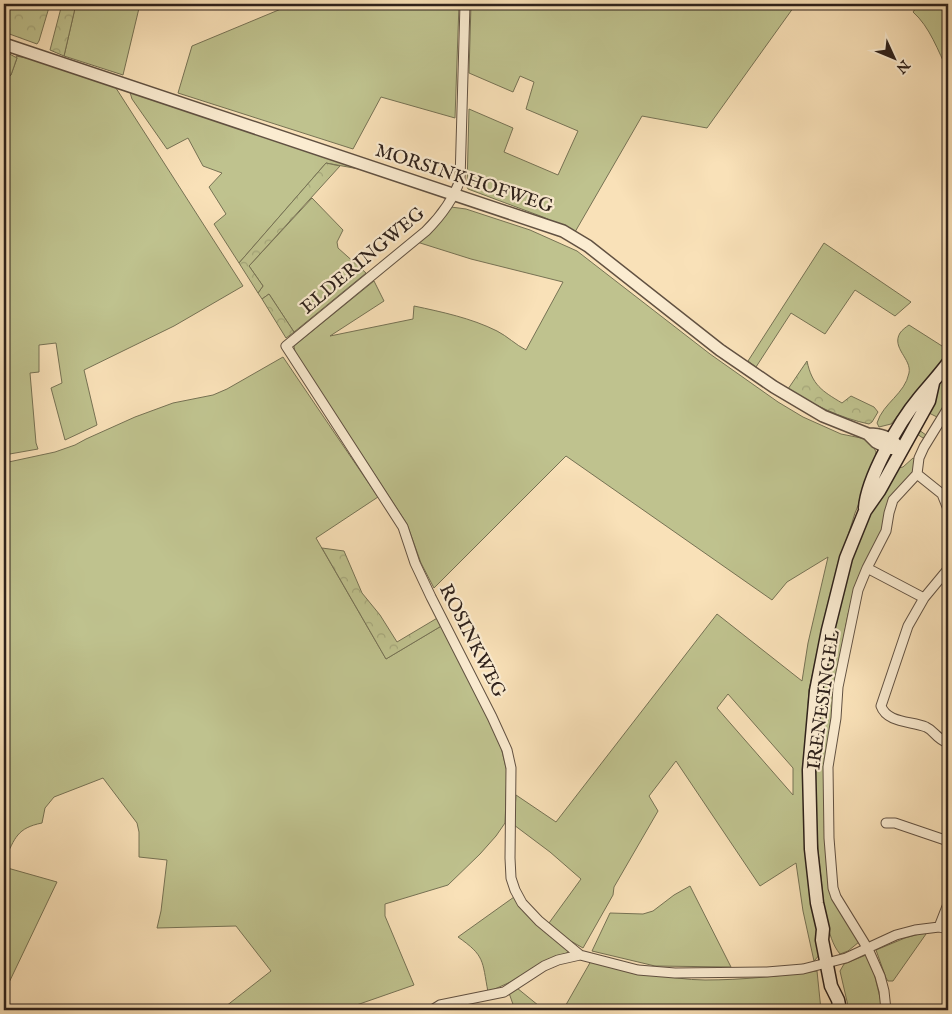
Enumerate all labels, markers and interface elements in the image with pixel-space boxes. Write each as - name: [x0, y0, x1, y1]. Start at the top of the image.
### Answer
- north arrow: [870, 32, 920, 82]
- text: N: [892, 55, 914, 77]
- street label: MORSINKHOFWEG: [372, 139, 556, 219]
- street label: ELDERINGWEG: [296, 202, 430, 320]
- street label: ROSINKWEG: [433, 580, 511, 702]
- street label: IRENESINGEL: [802, 628, 846, 772]

